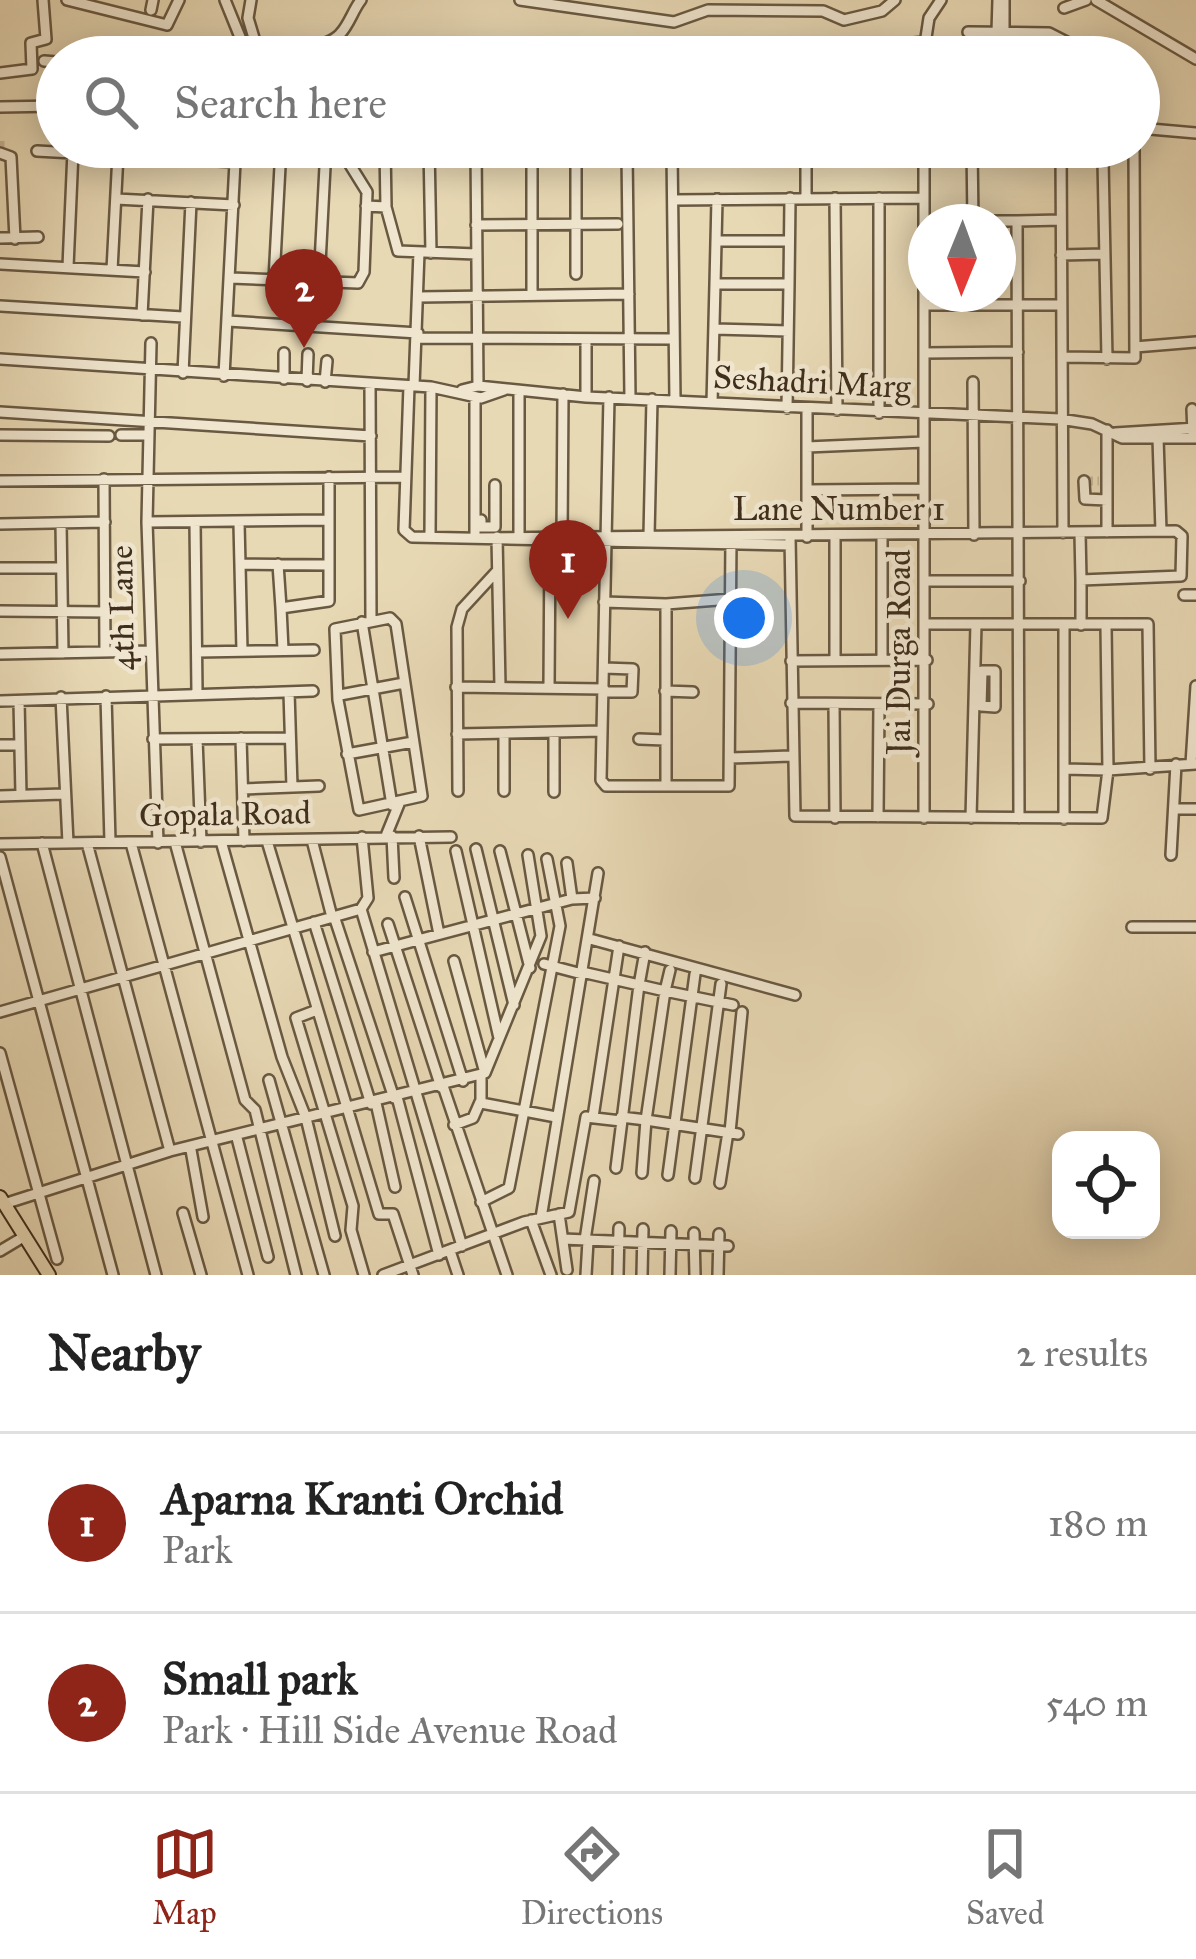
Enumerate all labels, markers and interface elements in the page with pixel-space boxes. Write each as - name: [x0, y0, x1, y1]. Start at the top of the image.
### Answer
- search box: [36, 36, 1160, 168]
- icon: search: [78, 69, 144, 135]
- text: Search here: [174, 75, 387, 130]
- north arrow: [908, 204, 1016, 312]
- pin: 2: [265, 249, 343, 348]
- street label: Seshadri Marg: [712, 357, 912, 407]
- street label: Lane Number 1: [733, 489, 945, 529]
- pin: 1: [529, 520, 607, 619]
- street label: 4th Lane: [101, 545, 143, 671]
- street label: Jai Durga Road: [879, 549, 920, 758]
- your location: [714, 588, 774, 648]
- street label: Gopala Road: [139, 792, 312, 835]
- map controls: [1052, 1131, 1160, 1239]
- button: locate: [1052, 1131, 1160, 1239]
- text: Nearby: [48, 1322, 200, 1384]
- text: 2 results: [1016, 1329, 1148, 1377]
- text: Aparna Kranti Orchid: [162, 1471, 563, 1526]
- text: 1: [79, 1499, 95, 1547]
- text: 180 m: [1048, 1499, 1148, 1547]
- text: Park: [162, 1526, 233, 1574]
- text: Small park: [162, 1651, 358, 1706]
- text: 2: [77, 1679, 97, 1727]
- text: 540 m: [1045, 1679, 1148, 1727]
- text: Park · Hill Side Avenue Road: [162, 1706, 618, 1754]
- tab: Map: [152, 1821, 218, 1933]
- tab: Directions: [521, 1821, 663, 1933]
- tab: Saved: [966, 1821, 1044, 1933]

